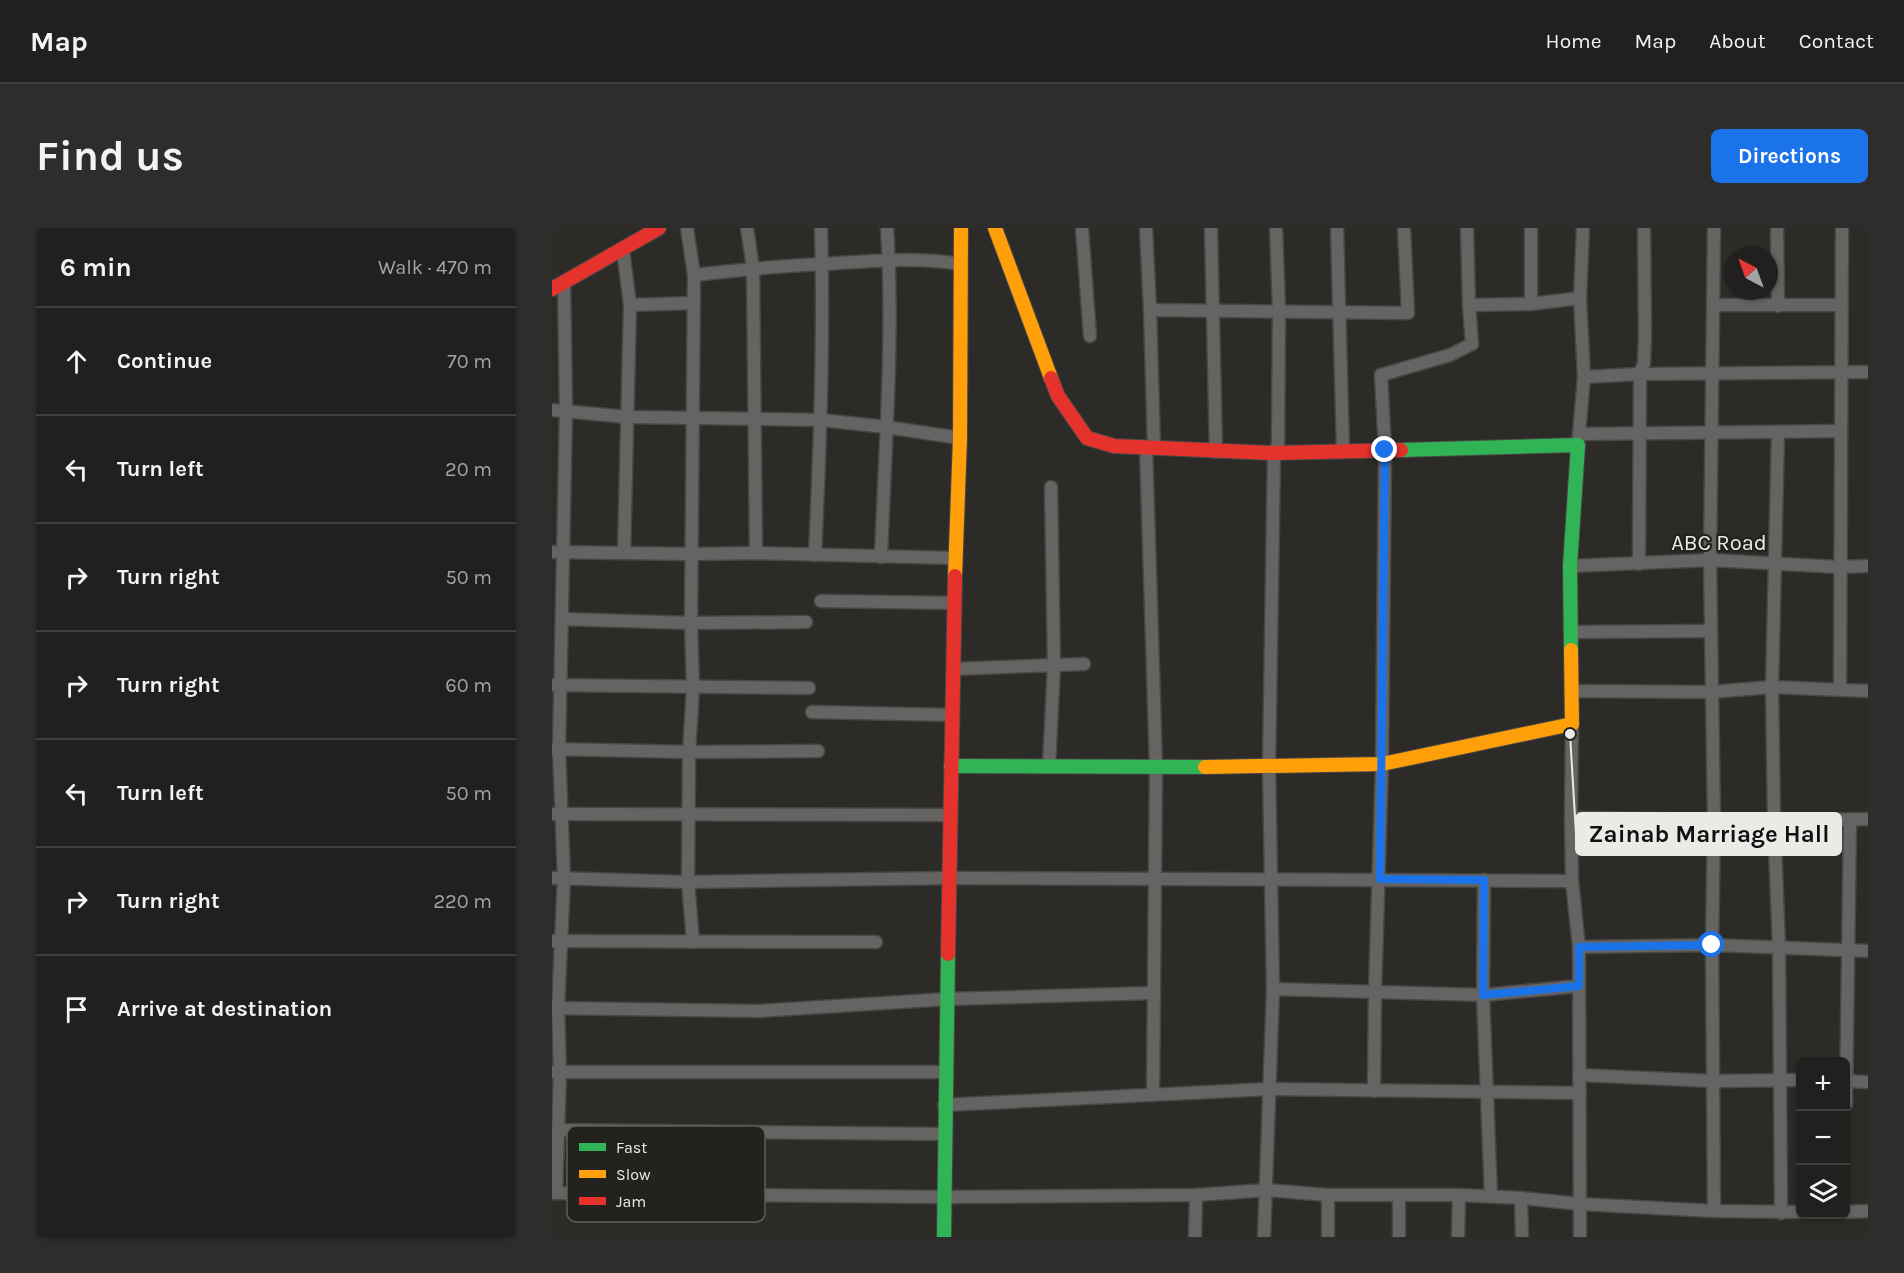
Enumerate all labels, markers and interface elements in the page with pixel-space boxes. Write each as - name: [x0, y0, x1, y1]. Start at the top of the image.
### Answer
- text: Map: [30, 25, 88, 58]
- text: Home: [1546, 29, 1602, 53]
- text: Map: [1635, 29, 1676, 53]
- text: About: [1709, 29, 1766, 53]
- text: Contact: [1799, 29, 1874, 53]
- button: Directions: [1711, 129, 1868, 183]
- text: Find us: [36, 131, 184, 181]
- north arrow: [1724, 246, 1778, 300]
- text: 6 min: [60, 252, 132, 283]
- text: Walk · 470 m: [378, 256, 492, 279]
- icon: ahead: [60, 345, 93, 378]
- text: Continue: [117, 348, 212, 374]
- text: 70 m: [447, 350, 492, 373]
- route end: [1371, 436, 1397, 462]
- icon: left: [60, 453, 93, 486]
- text: Turn left: [117, 456, 204, 482]
- text: 20 m: [445, 458, 492, 481]
- street label: ABC Road: [1671, 530, 1767, 556]
- icon: right: [60, 561, 93, 594]
- text: Turn right: [117, 564, 220, 590]
- text: 50 m: [445, 566, 492, 589]
- icon: right: [60, 669, 93, 702]
- text: Turn right: [117, 672, 220, 698]
- text: 60 m: [445, 674, 492, 697]
- icon: left: [60, 777, 93, 810]
- text: Turn left: [117, 780, 204, 806]
- text: 50 m: [445, 782, 492, 805]
- callout: Zainab Marriage Hall: [1576, 813, 1841, 855]
- text: Zainab Marriage Hall: [1589, 820, 1829, 848]
- icon: right: [60, 885, 93, 918]
- text: Turn right: [117, 888, 220, 914]
- text: 220 m: [433, 890, 492, 913]
- route start: [1698, 931, 1724, 957]
- icon: arrive: [60, 993, 93, 1026]
- text: Arrive at destination: [117, 996, 332, 1022]
- map controls: [1796, 1057, 1850, 1219]
- button: +: [1796, 1057, 1850, 1111]
- button: −: [1796, 1111, 1850, 1165]
- legend: [567, 1126, 765, 1222]
- text: Fast: [616, 1138, 647, 1157]
- text: Slow: [616, 1165, 651, 1184]
- button: layers: [1796, 1165, 1850, 1219]
- text: Jam: [616, 1192, 646, 1211]

